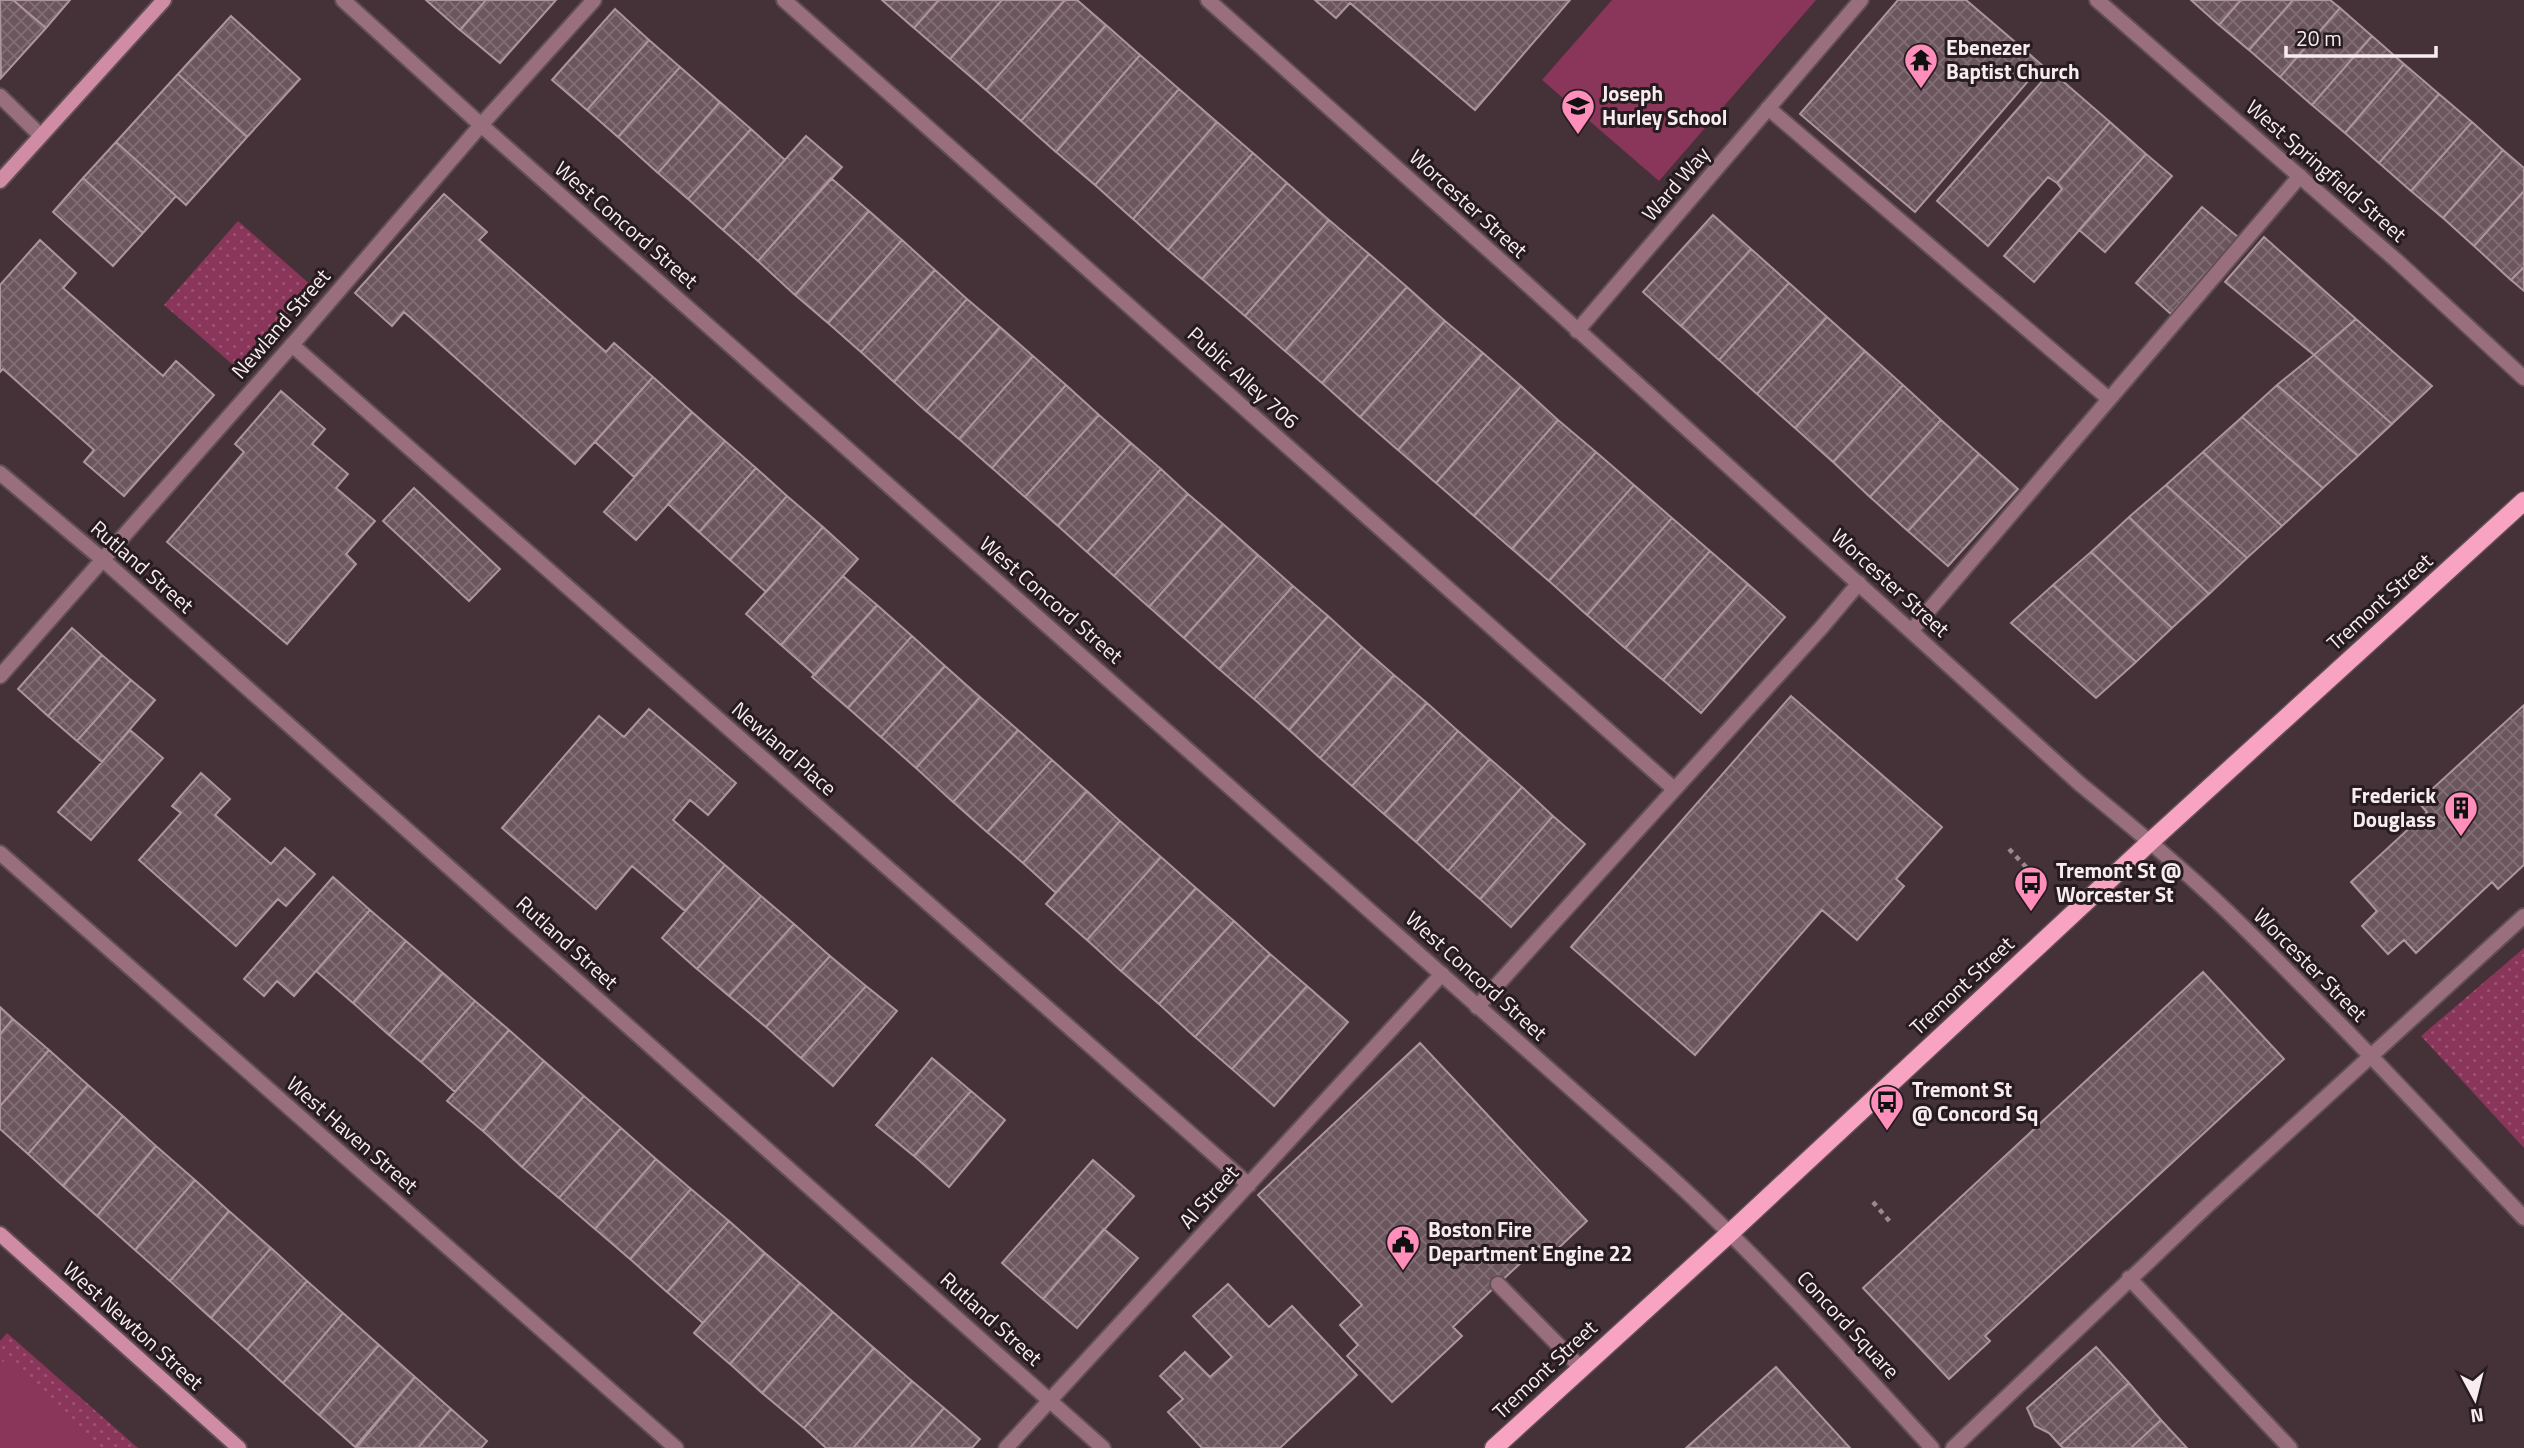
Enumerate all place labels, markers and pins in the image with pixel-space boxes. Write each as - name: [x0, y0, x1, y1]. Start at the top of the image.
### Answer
- place label: Ebenezer Baptist Church: [1946, 31, 2080, 87]
- temple icon: Ebenezer Baptist Church: [1902, 41, 1940, 90]
- place label: Joseph Hurley School: [1602, 77, 1727, 133]
- school or university icon: Joseph Hurley School: [1559, 87, 1597, 136]
- place label: Frederick Douglass: [2351, 779, 2436, 835]
- building icon: Frederick Douglass: [2442, 789, 2480, 838]
- place label: Tremont St @ Worcester St: [2056, 854, 2181, 910]
- bus stop icon: Tremont St @ Worcester St: [2012, 864, 2050, 913]
- place label: Tremont St @ Concord Sq: [1912, 1073, 2038, 1129]
- bus stop icon: Tremont St @ Concord Sq: [1868, 1083, 1906, 1132]
- place label: Boston Fire Department Engine 22: [1428, 1213, 1632, 1269]
- public building icon: Boston Fire Department Engine 22: [1384, 1223, 1422, 1272]

